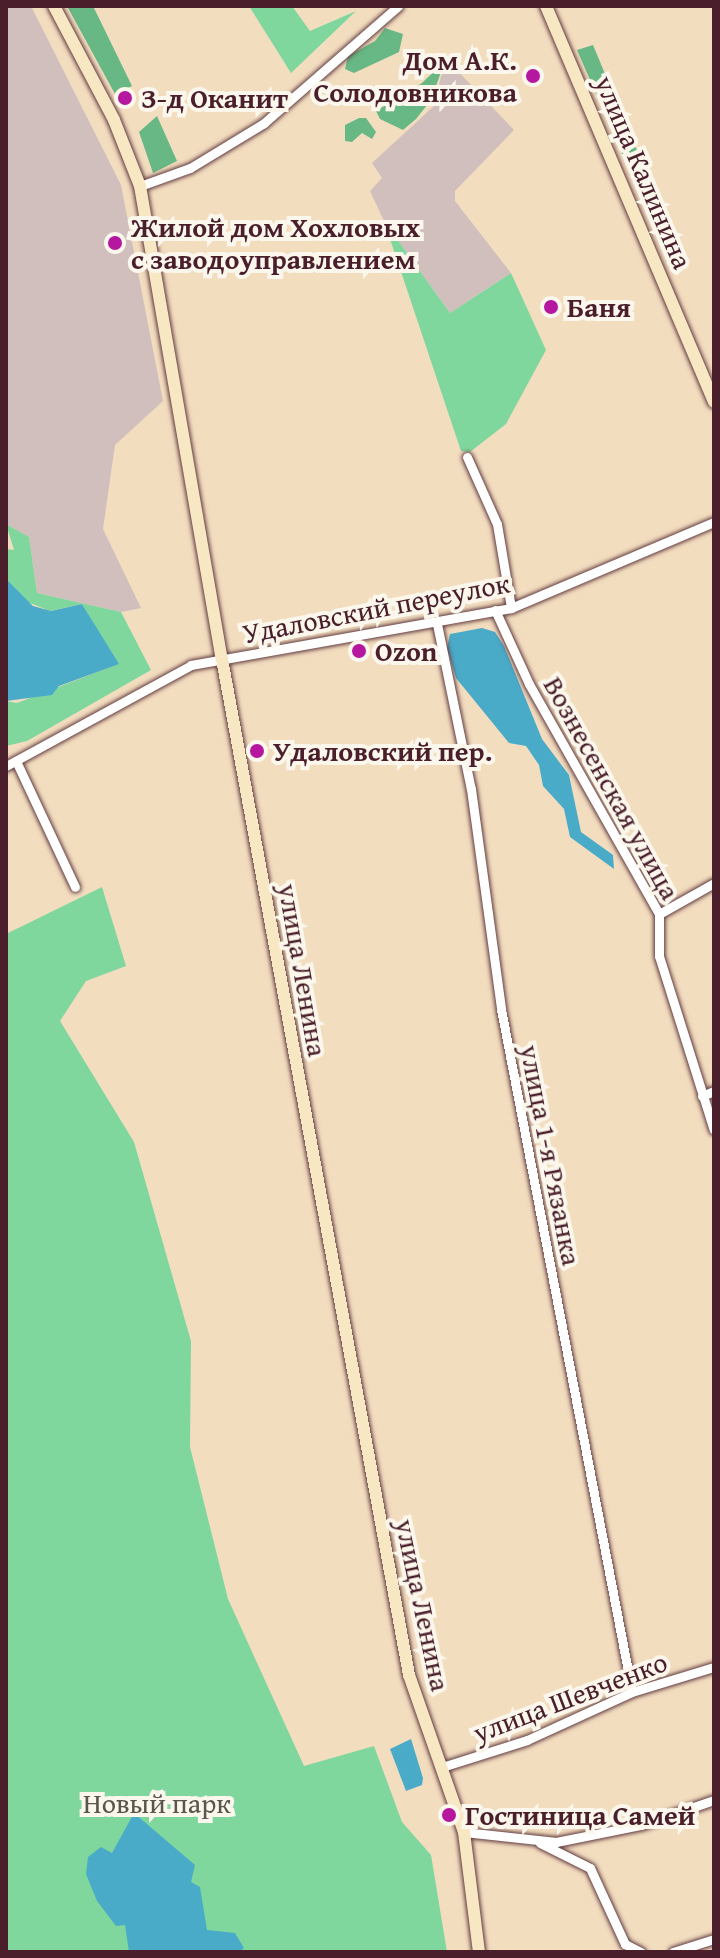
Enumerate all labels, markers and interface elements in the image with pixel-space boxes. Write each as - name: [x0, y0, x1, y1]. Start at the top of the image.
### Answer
- place label: Дом А.К. Солодовникова: [313, 43, 517, 109]
- marker: Дом А.К. Солодовникова: [524, 67, 542, 85]
- street label: улица Калинина: [588, 70, 700, 274]
- place label: З-д Оканит: [141, 81, 288, 115]
- marker: З-д Оканит: [116, 89, 134, 107]
- place label: Жилой дом Хохловых с заводоуправлением: [131, 210, 420, 276]
- marker: Жилой дом Хохловых с заводоуправлением: [106, 234, 124, 252]
- place label: Баня: [567, 290, 631, 324]
- marker: Баня: [542, 298, 560, 316]
- street label: Удаловский переулок: [240, 566, 512, 650]
- place label: Ozon: [375, 634, 437, 668]
- marker: Ozon: [350, 642, 368, 660]
- street label: Вознесенская улица: [537, 671, 687, 905]
- place label: Удаловский пер.: [273, 734, 492, 768]
- marker: Удаловский пер.: [248, 742, 266, 760]
- street label: улица Ленина: [271, 881, 335, 1059]
- street label: улица 1-я Рязанка: [513, 1042, 589, 1268]
- street label: улица Ленина: [388, 1516, 458, 1694]
- street label: улица Шевченко: [468, 1645, 672, 1749]
- park label: Новый парк: [83, 1786, 231, 1820]
- place label: Гостиница Самей: [465, 1798, 695, 1832]
- marker: Гостиница Самей: [440, 1806, 458, 1824]

